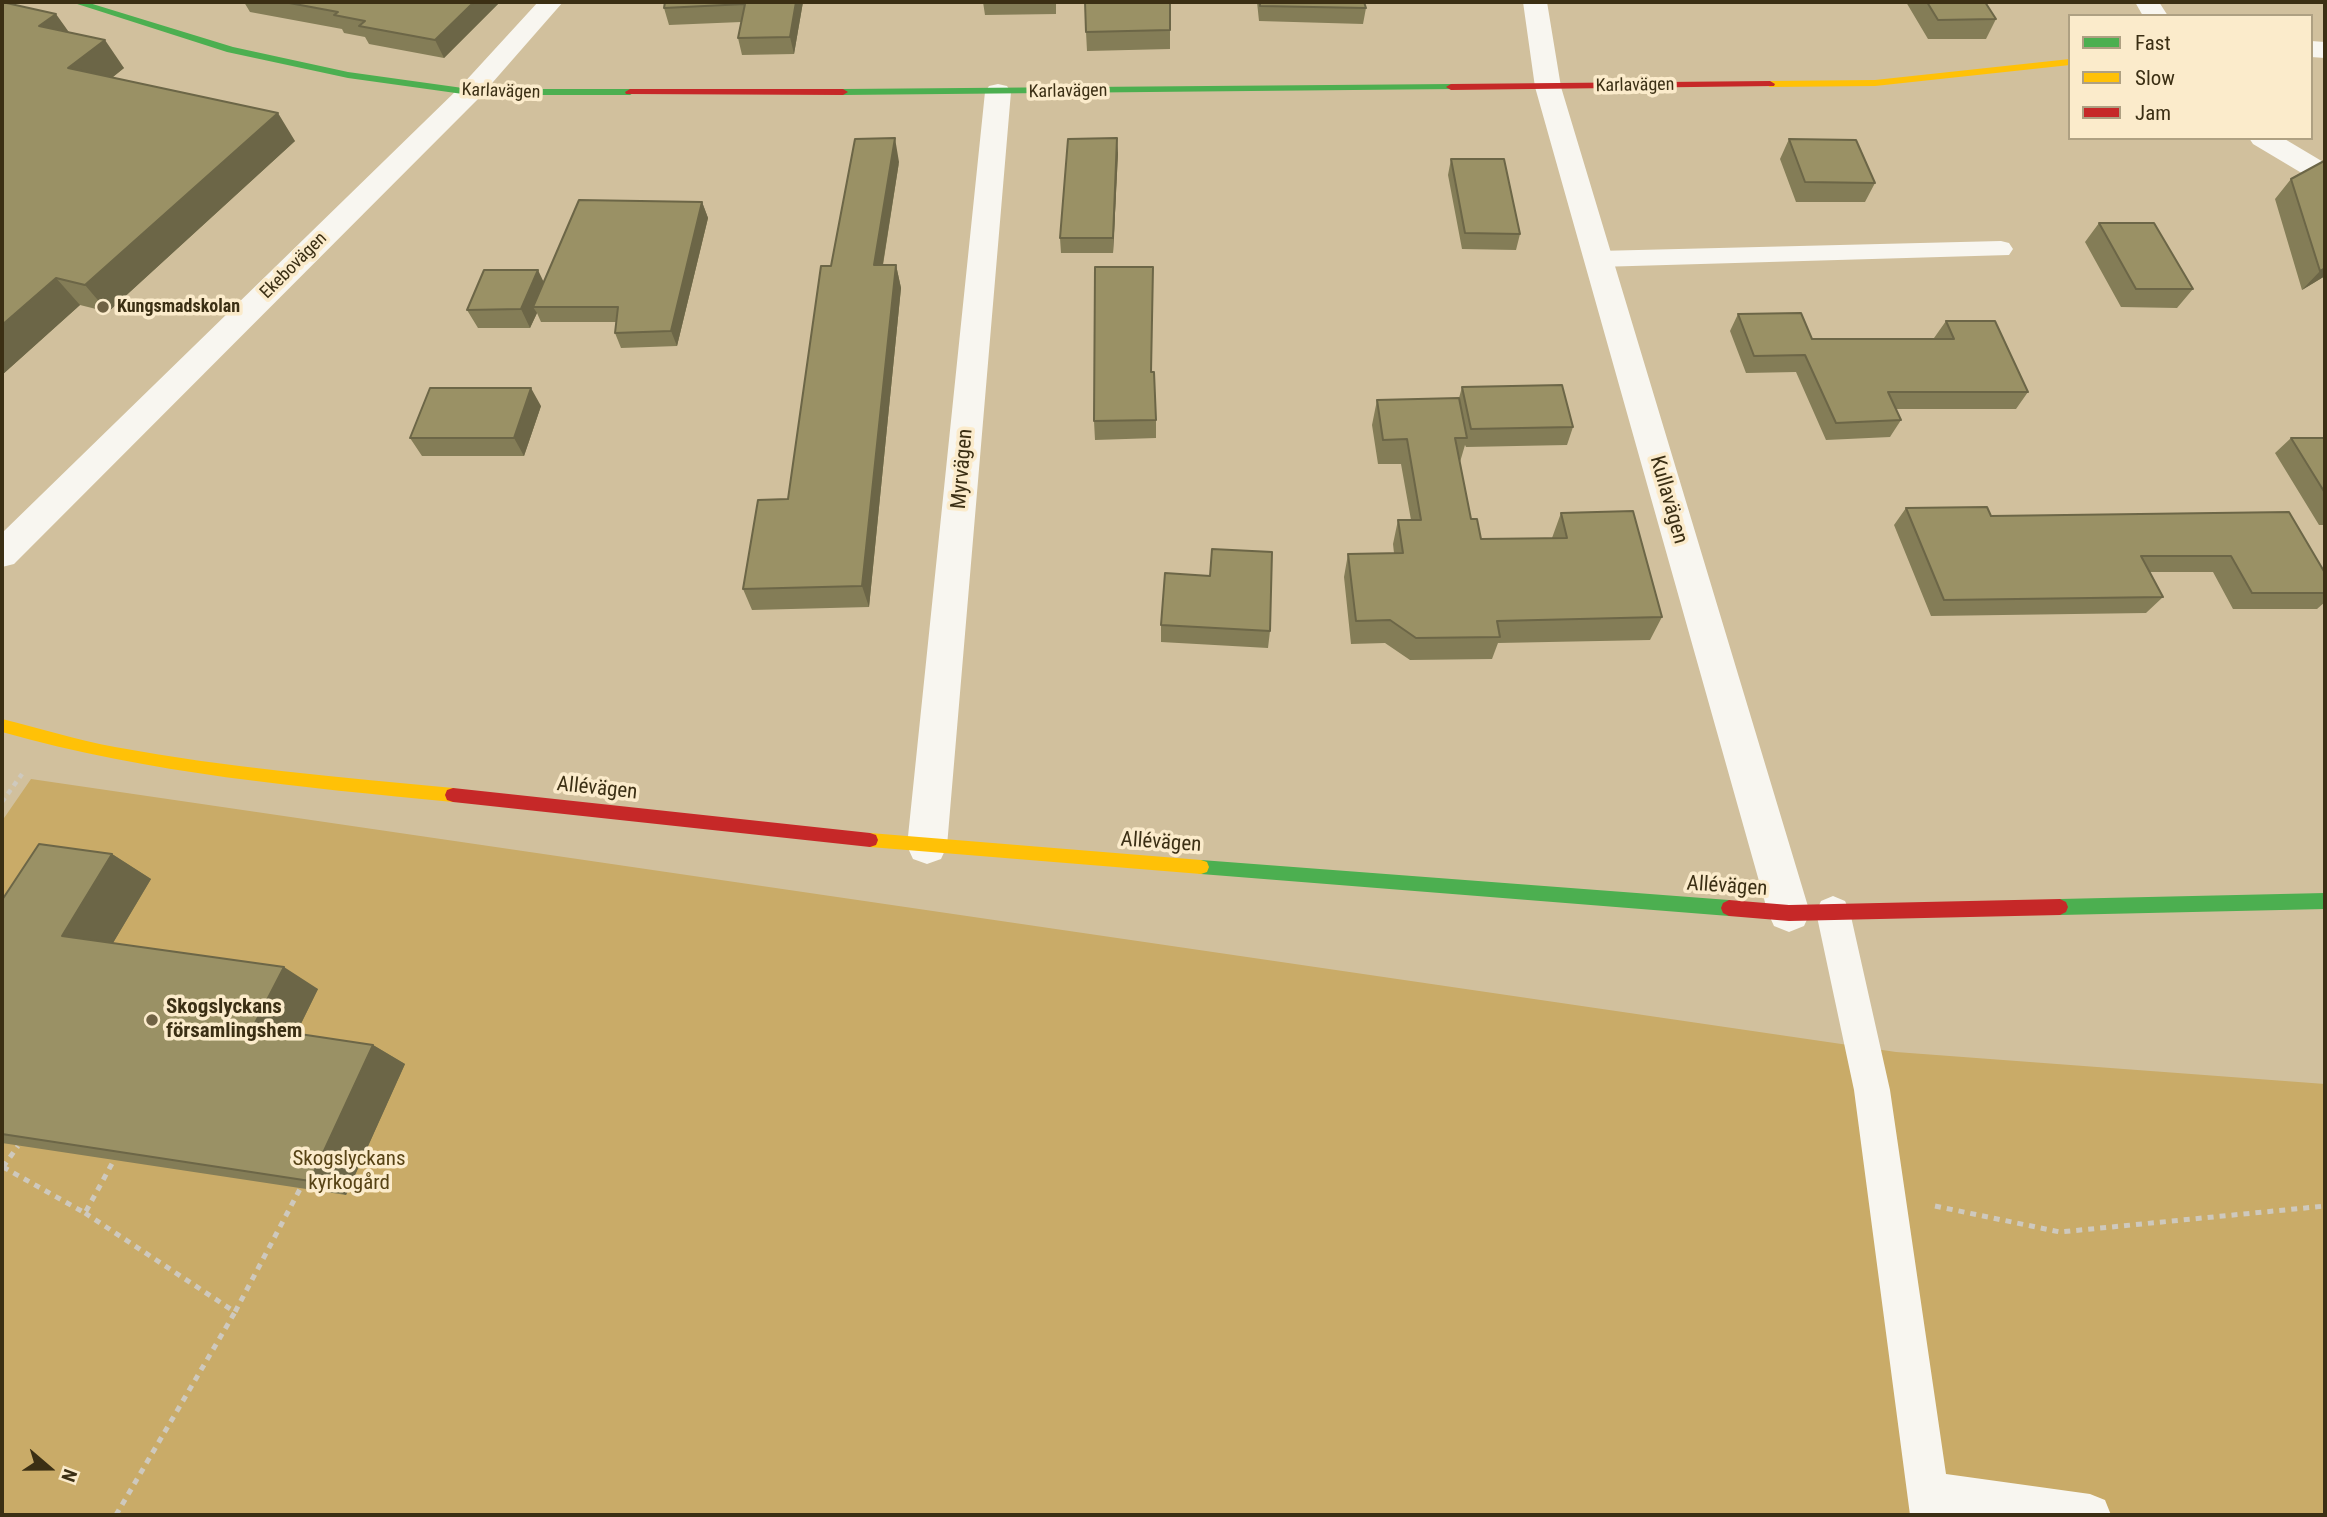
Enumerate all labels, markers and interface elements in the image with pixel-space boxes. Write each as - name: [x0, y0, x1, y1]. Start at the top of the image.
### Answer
- legend: [2068, 14, 2313, 140]
- text: Fast: [2135, 31, 2171, 55]
- text: Slow: [2135, 66, 2175, 90]
- street label: Karlavägen: [1595, 75, 1675, 97]
- street label: Karlavägen: [461, 80, 541, 104]
- street label: Karlavägen: [1028, 81, 1108, 103]
- text: Jam: [2135, 101, 2171, 125]
- street label: Ekebovägen: [256, 228, 332, 304]
- place label: Kungsmadskolan: [117, 296, 240, 318]
- marker: Kungsmadskolan: [95, 299, 111, 315]
- street label: Myrvägen: [947, 428, 979, 510]
- street label: Kullavägen: [1643, 453, 1693, 547]
- street label: Allévägen: [556, 772, 638, 806]
- street label: Allévägen: [1120, 828, 1202, 858]
- street label: Allévägen: [1686, 872, 1768, 902]
- place label: Skogslyckans församlingshem: [166, 995, 302, 1045]
- marker: Skogslyckans församlingshem: [144, 1012, 160, 1028]
- park label: Skogslyckans kyrkogård: [292, 1147, 406, 1197]
- north arrow: [14, 1433, 84, 1503]
- text: N: [56, 1466, 82, 1485]

